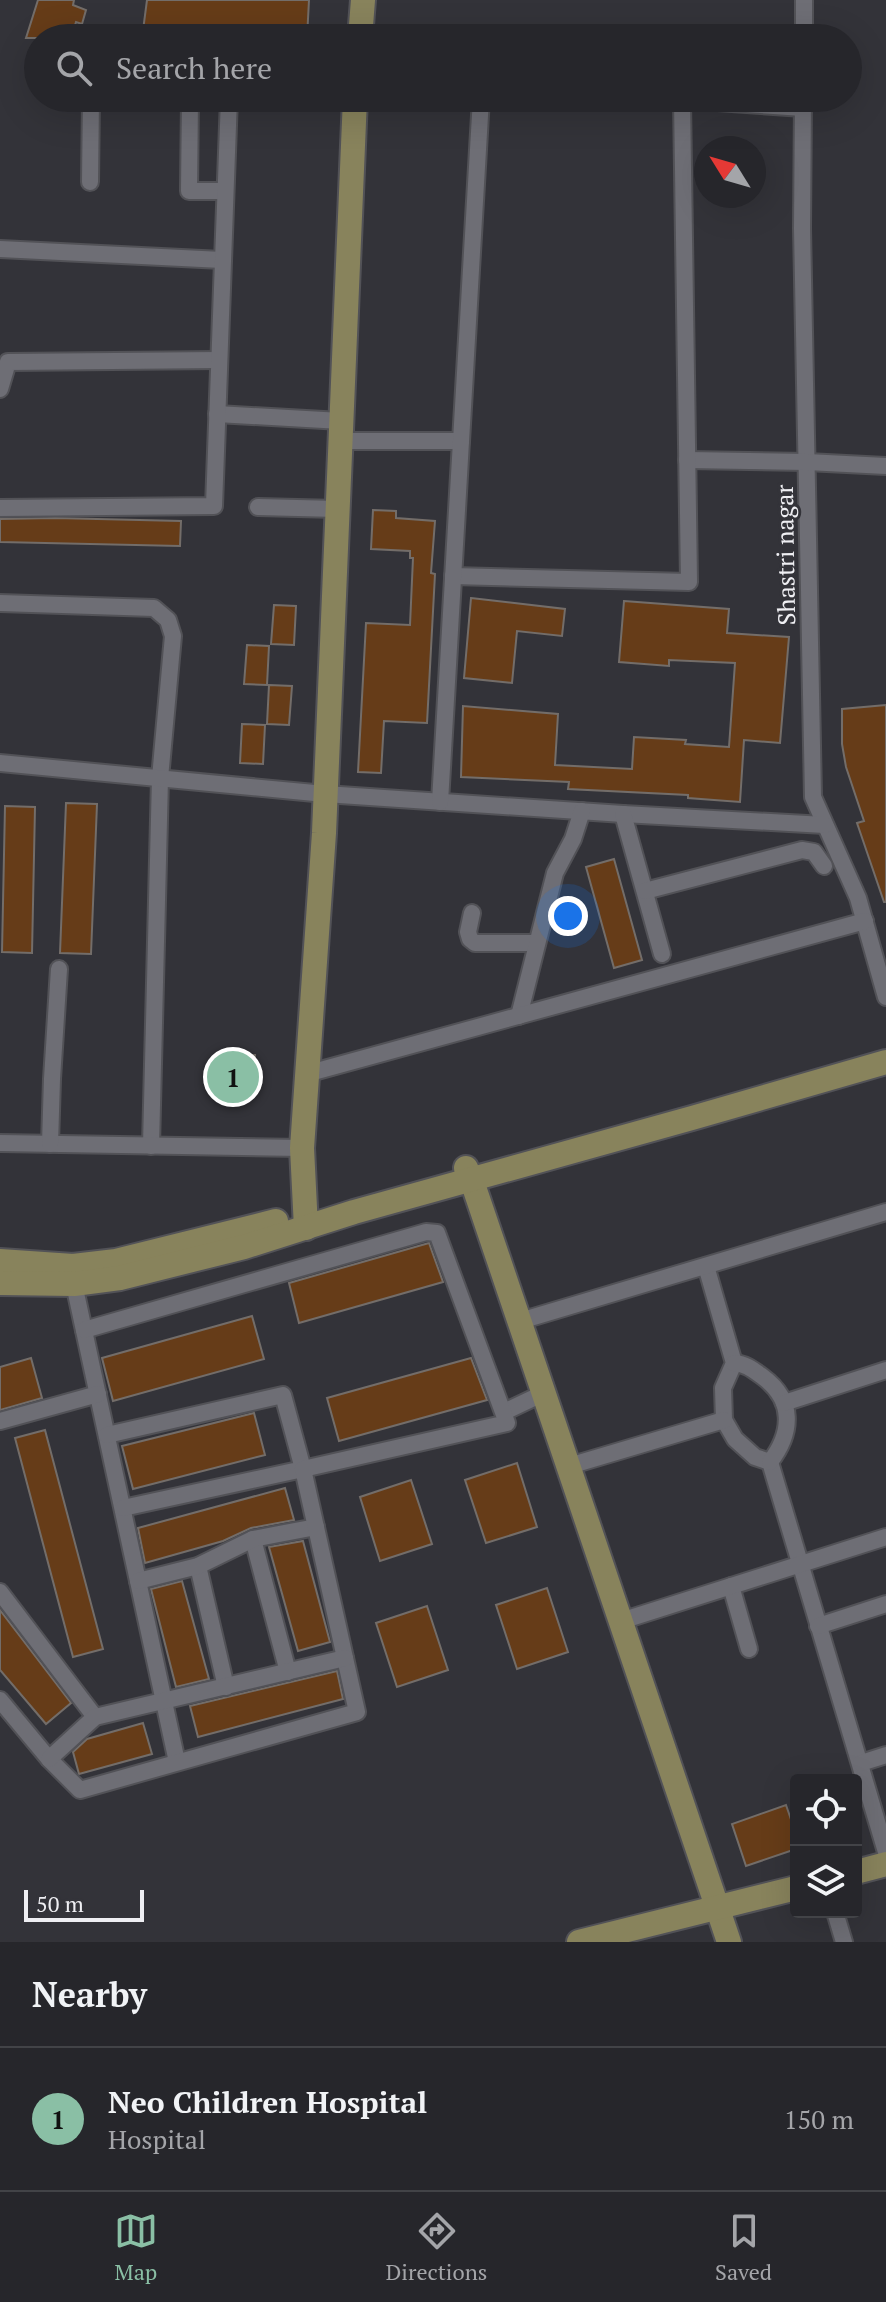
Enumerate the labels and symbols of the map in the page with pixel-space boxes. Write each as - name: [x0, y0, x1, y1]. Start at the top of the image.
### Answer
- north arrow: [694, 136, 766, 208]
- street label: Shastri nagar: [768, 483, 802, 626]
- your location: [548, 896, 588, 936]
- pin: 1: [207, 1047, 259, 1107]
- scale bar: [24, 1886, 144, 1922]

